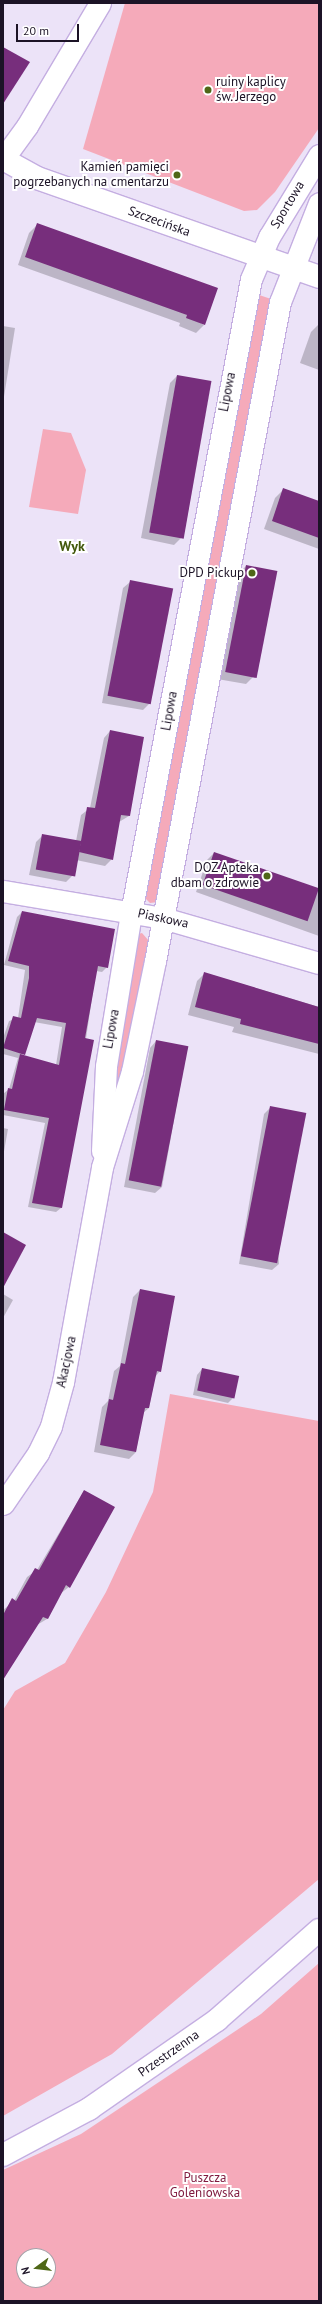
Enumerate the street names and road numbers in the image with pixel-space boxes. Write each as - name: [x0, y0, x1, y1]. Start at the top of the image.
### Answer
- street label: Sportowa: [268, 178, 308, 232]
- street label: Szczecińska: [126, 204, 192, 240]
- street label: Lipowa: [217, 371, 239, 413]
- street label: Lipowa: [159, 690, 181, 732]
- street label: Piaskowa: [136, 906, 190, 932]
- street label: Lipowa: [101, 1008, 123, 1050]
- street label: Akacjowa: [54, 1335, 80, 1389]
- street label: Przestrzenna: [136, 2027, 202, 2081]

